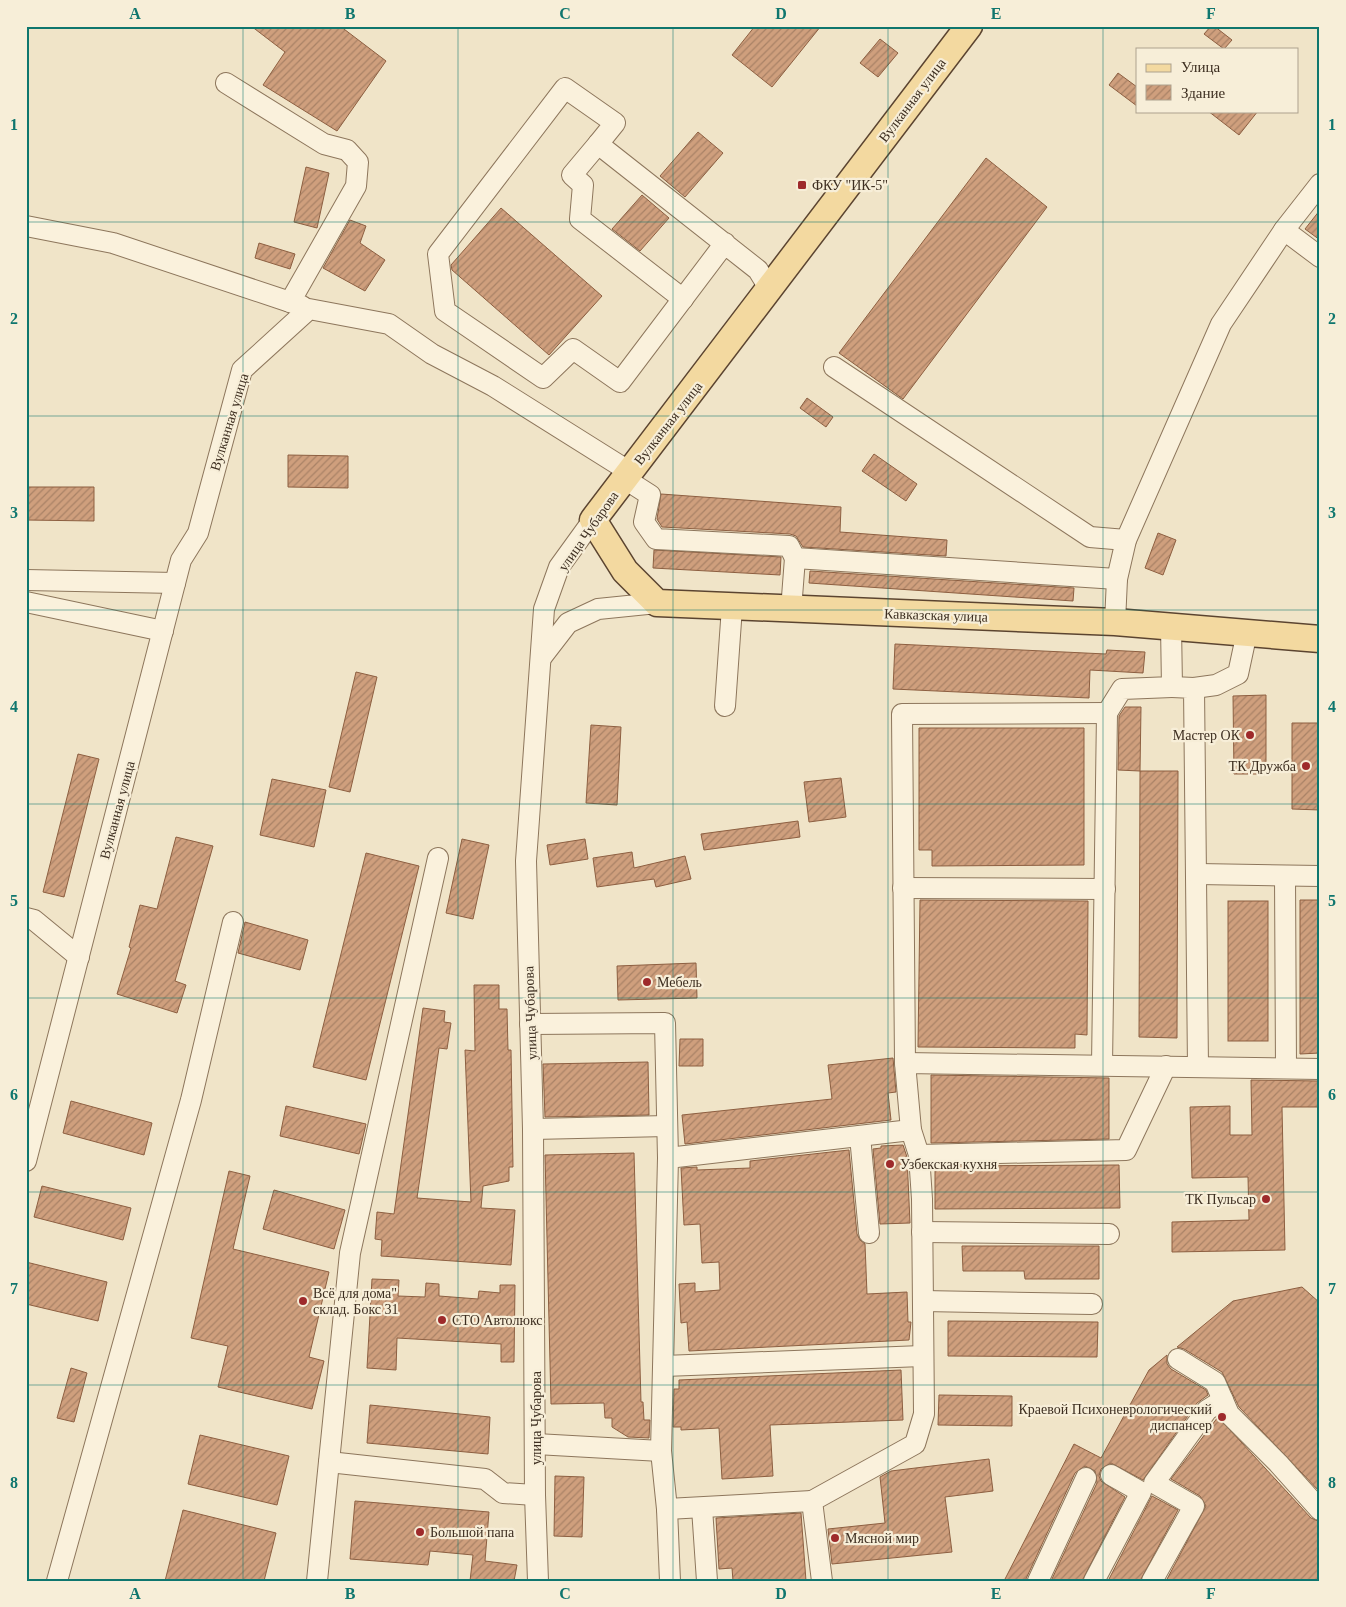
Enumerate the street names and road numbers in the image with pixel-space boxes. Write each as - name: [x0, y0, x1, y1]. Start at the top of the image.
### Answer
- street label: Вулканная улица: [876, 55, 949, 145]
- street label: Вулканная улица: [208, 371, 252, 473]
- street label: Вулканная улица: [631, 378, 706, 468]
- street label: улица Чубарова: [555, 488, 622, 574]
- street label: Кавказская улица: [884, 606, 989, 625]
- street label: Вулканная улица: [97, 759, 138, 861]
- street label: улица Чубарова: [521, 965, 540, 1060]
- street label: улица Чубарова: [529, 1370, 544, 1465]

